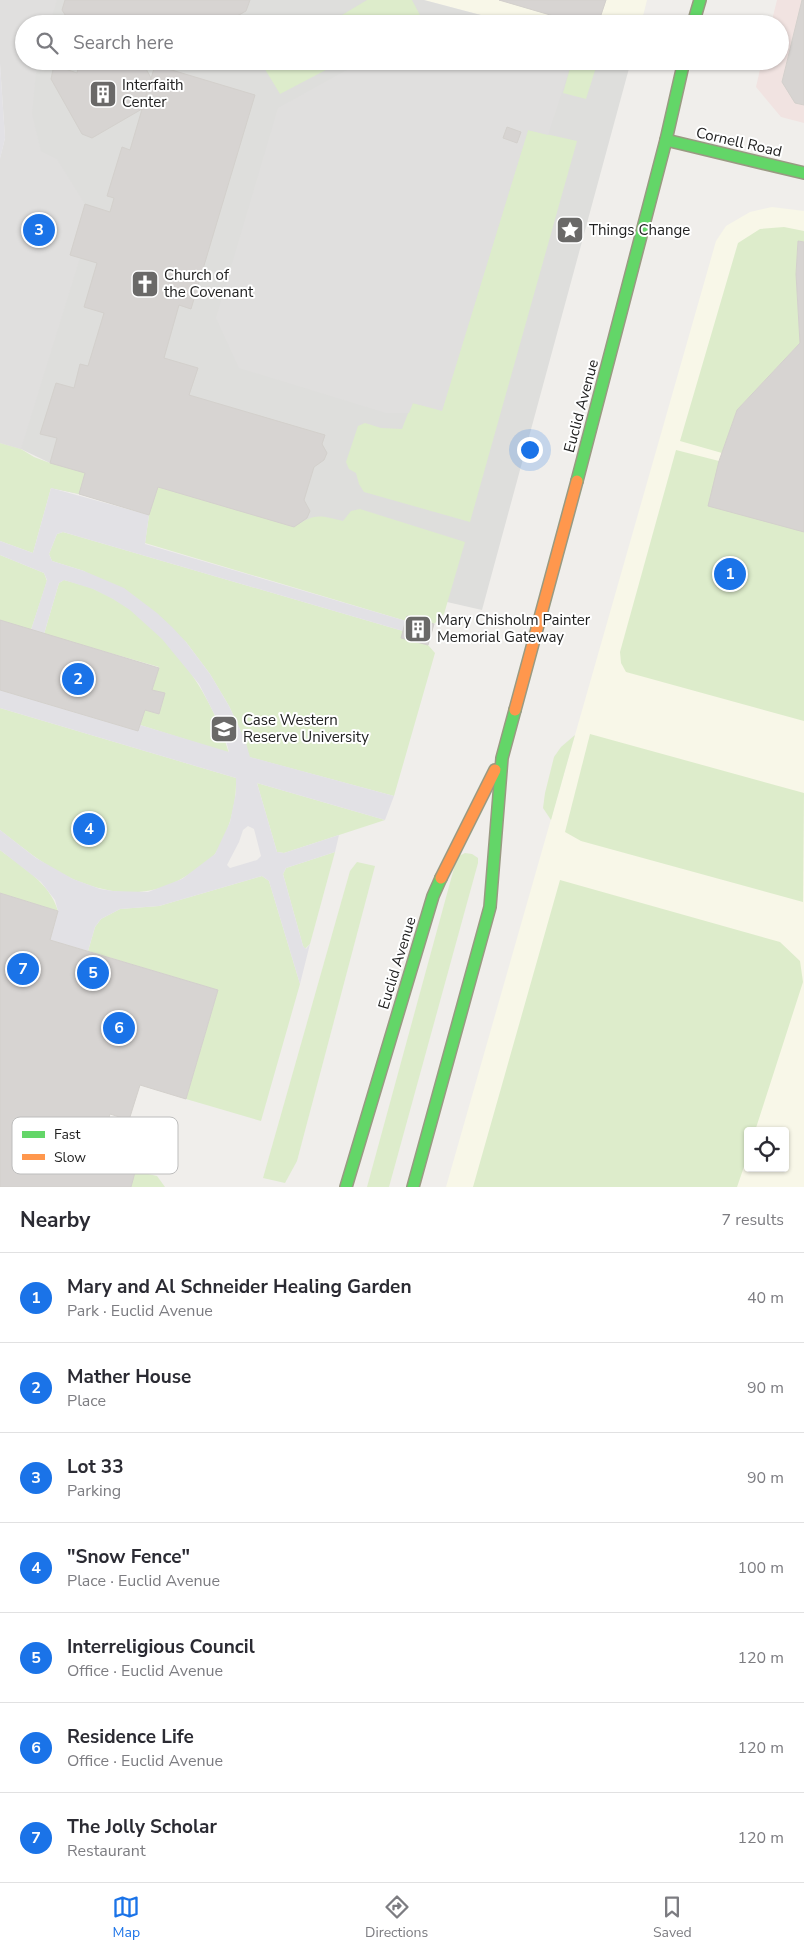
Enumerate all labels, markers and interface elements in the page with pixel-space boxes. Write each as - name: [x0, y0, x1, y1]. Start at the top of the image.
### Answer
- search box: [15, 15, 789, 70]
- icon: search: [33, 29, 61, 57]
- text: Search here: [73, 30, 174, 56]
- place label: Interfaith Center: [122, 75, 183, 112]
- building icon: Interfaith Center: [88, 79, 118, 109]
- street label: Cornell Road: [694, 122, 784, 162]
- pin: 3: [23, 211, 55, 249]
- place icon: Things Change: [555, 215, 585, 245]
- place label: Things Change: [589, 220, 690, 240]
- place label: Church of the Covenant: [164, 265, 254, 302]
- church icon: Church of the Covenant: [130, 269, 160, 299]
- street label: Euclid Avenue: [559, 357, 603, 455]
- your location: [517, 437, 543, 463]
- pin: 1: [714, 555, 746, 593]
- place label: Mary Chisholm Painter Memorial Gateway: [437, 610, 591, 647]
- building icon: Mary Chisholm Painter Memorial Gateway: [403, 614, 433, 644]
- pin: 2: [62, 660, 94, 698]
- place label: Case Western Reserve University: [243, 710, 369, 747]
- school or university icon: Case Western Reserve University: [209, 714, 239, 744]
- pin: 4: [73, 810, 105, 848]
- street label: Euclid Avenue: [373, 914, 421, 1012]
- pin: 7: [7, 950, 39, 988]
- pin: 5: [77, 954, 109, 992]
- pin: 6: [103, 1009, 135, 1047]
- legend: [12, 1117, 178, 1174]
- text: Fast: [54, 1125, 80, 1144]
- map controls: [744, 1127, 789, 1172]
- button: locate: [744, 1127, 789, 1172]
- text: Slow: [54, 1148, 86, 1167]
- text: Nearby: [20, 1206, 90, 1234]
- text: 7 results: [722, 1209, 784, 1231]
- text: Mary and Al Schneider Healing Garden: [67, 1274, 412, 1300]
- text: 1: [31, 1287, 41, 1309]
- text: 40 m: [747, 1287, 784, 1309]
- text: Park · Euclid Avenue: [67, 1300, 213, 1322]
- text: Mather House: [67, 1364, 191, 1390]
- text: 2: [31, 1377, 41, 1399]
- text: 90 m: [747, 1377, 784, 1399]
- text: Place: [67, 1390, 106, 1412]
- text: Lot 33: [67, 1454, 124, 1480]
- text: 3: [31, 1467, 41, 1489]
- text: 90 m: [747, 1467, 784, 1489]
- text: Parking: [67, 1480, 121, 1502]
- text: "Snow Fence": [67, 1544, 190, 1570]
- text: 4: [31, 1557, 41, 1579]
- text: 100 m: [737, 1557, 784, 1579]
- text: Place · Euclid Avenue: [67, 1570, 220, 1592]
- text: Interreligious Council: [67, 1634, 255, 1660]
- text: 5: [31, 1647, 41, 1669]
- text: 120 m: [737, 1647, 784, 1669]
- text: Office · Euclid Avenue: [67, 1660, 223, 1682]
- text: Residence Life: [67, 1724, 194, 1750]
- text: 6: [31, 1737, 41, 1759]
- text: 120 m: [737, 1737, 784, 1759]
- text: Office · Euclid Avenue: [67, 1750, 223, 1772]
- text: The Jolly Scholar: [67, 1814, 217, 1840]
- text: 7: [31, 1827, 41, 1849]
- text: 120 m: [737, 1827, 784, 1849]
- text: Restaurant: [67, 1840, 146, 1862]
- tab: Map: [112, 1893, 140, 1942]
- tab: Directions: [365, 1893, 428, 1942]
- tab: Saved: [653, 1893, 692, 1942]

